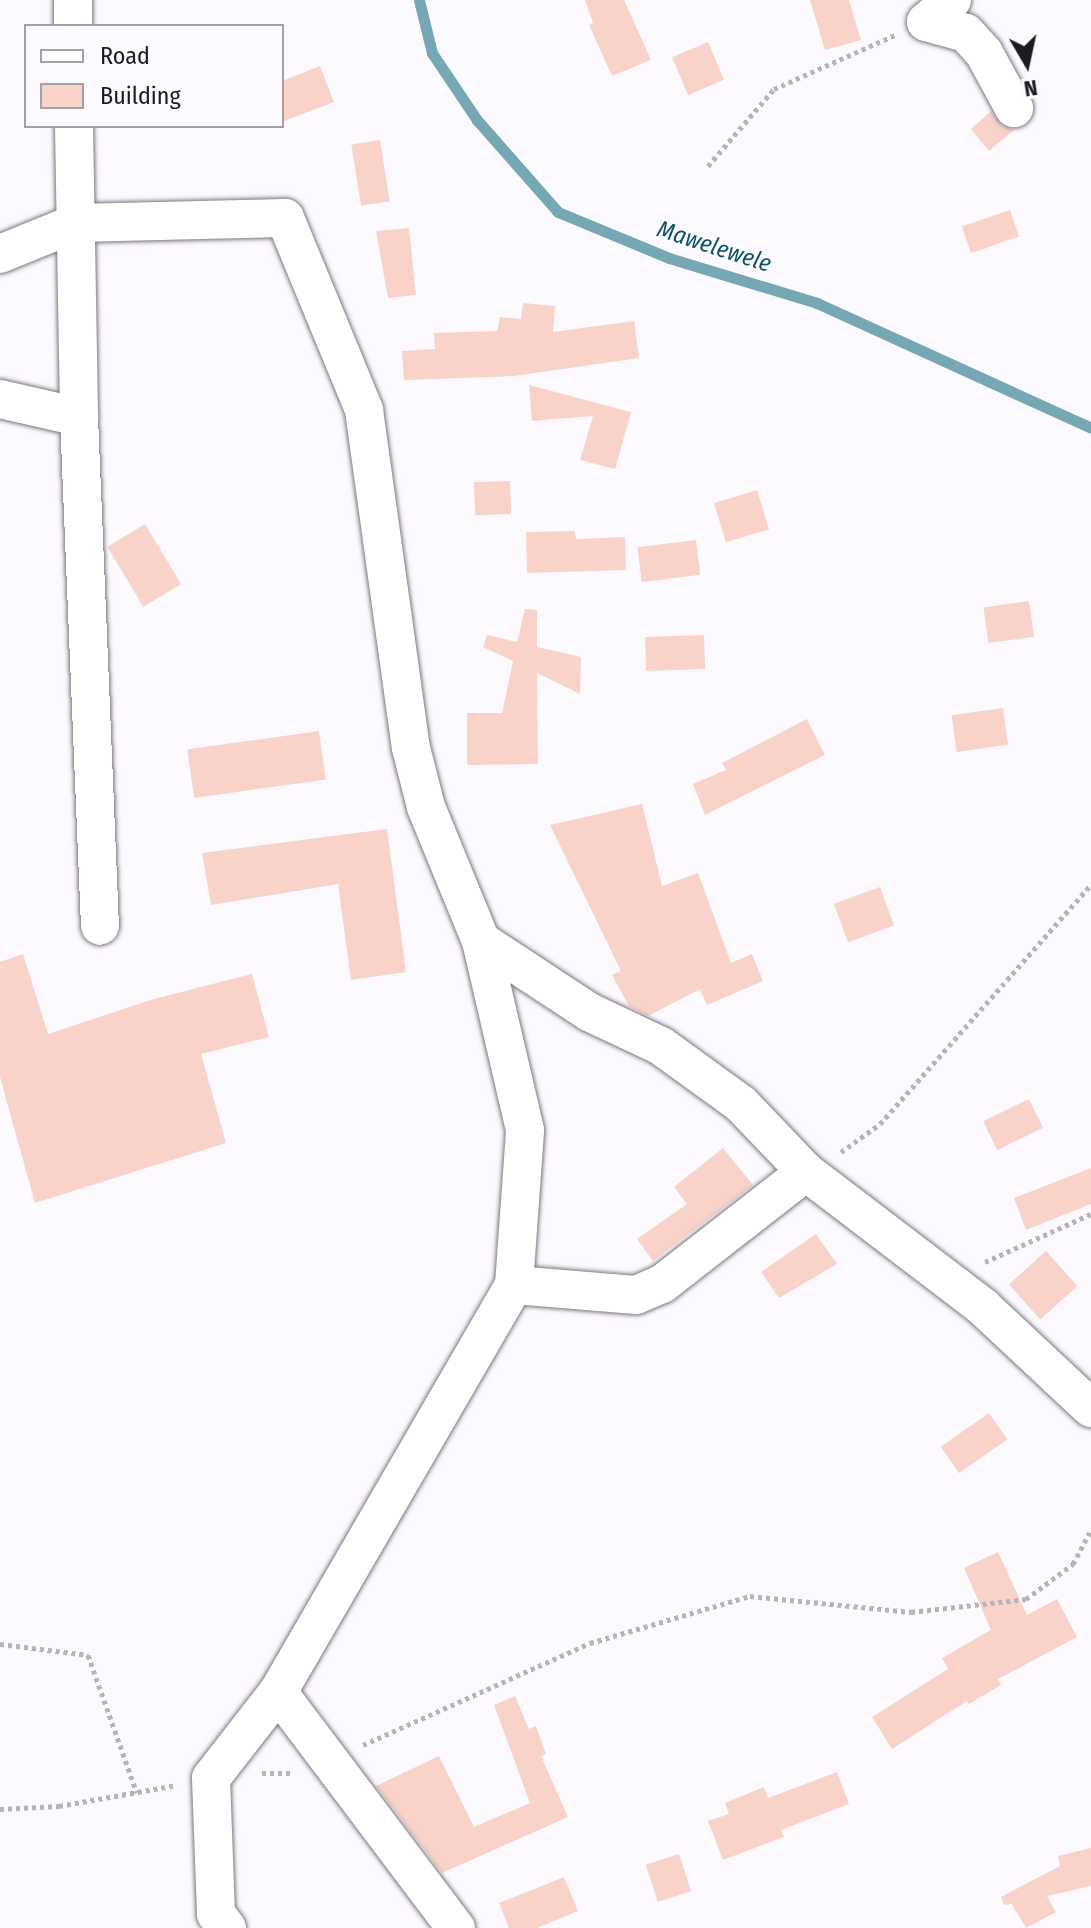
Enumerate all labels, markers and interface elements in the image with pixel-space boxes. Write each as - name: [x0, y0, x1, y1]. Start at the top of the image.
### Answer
- legend: [24, 24, 284, 128]
- north arrow: [987, 24, 1067, 104]
- text: Road: [100, 42, 150, 70]
- text: N: [1022, 74, 1039, 103]
- text: Building: [100, 82, 181, 110]
- water label: Mawelewele: [653, 215, 775, 279]

